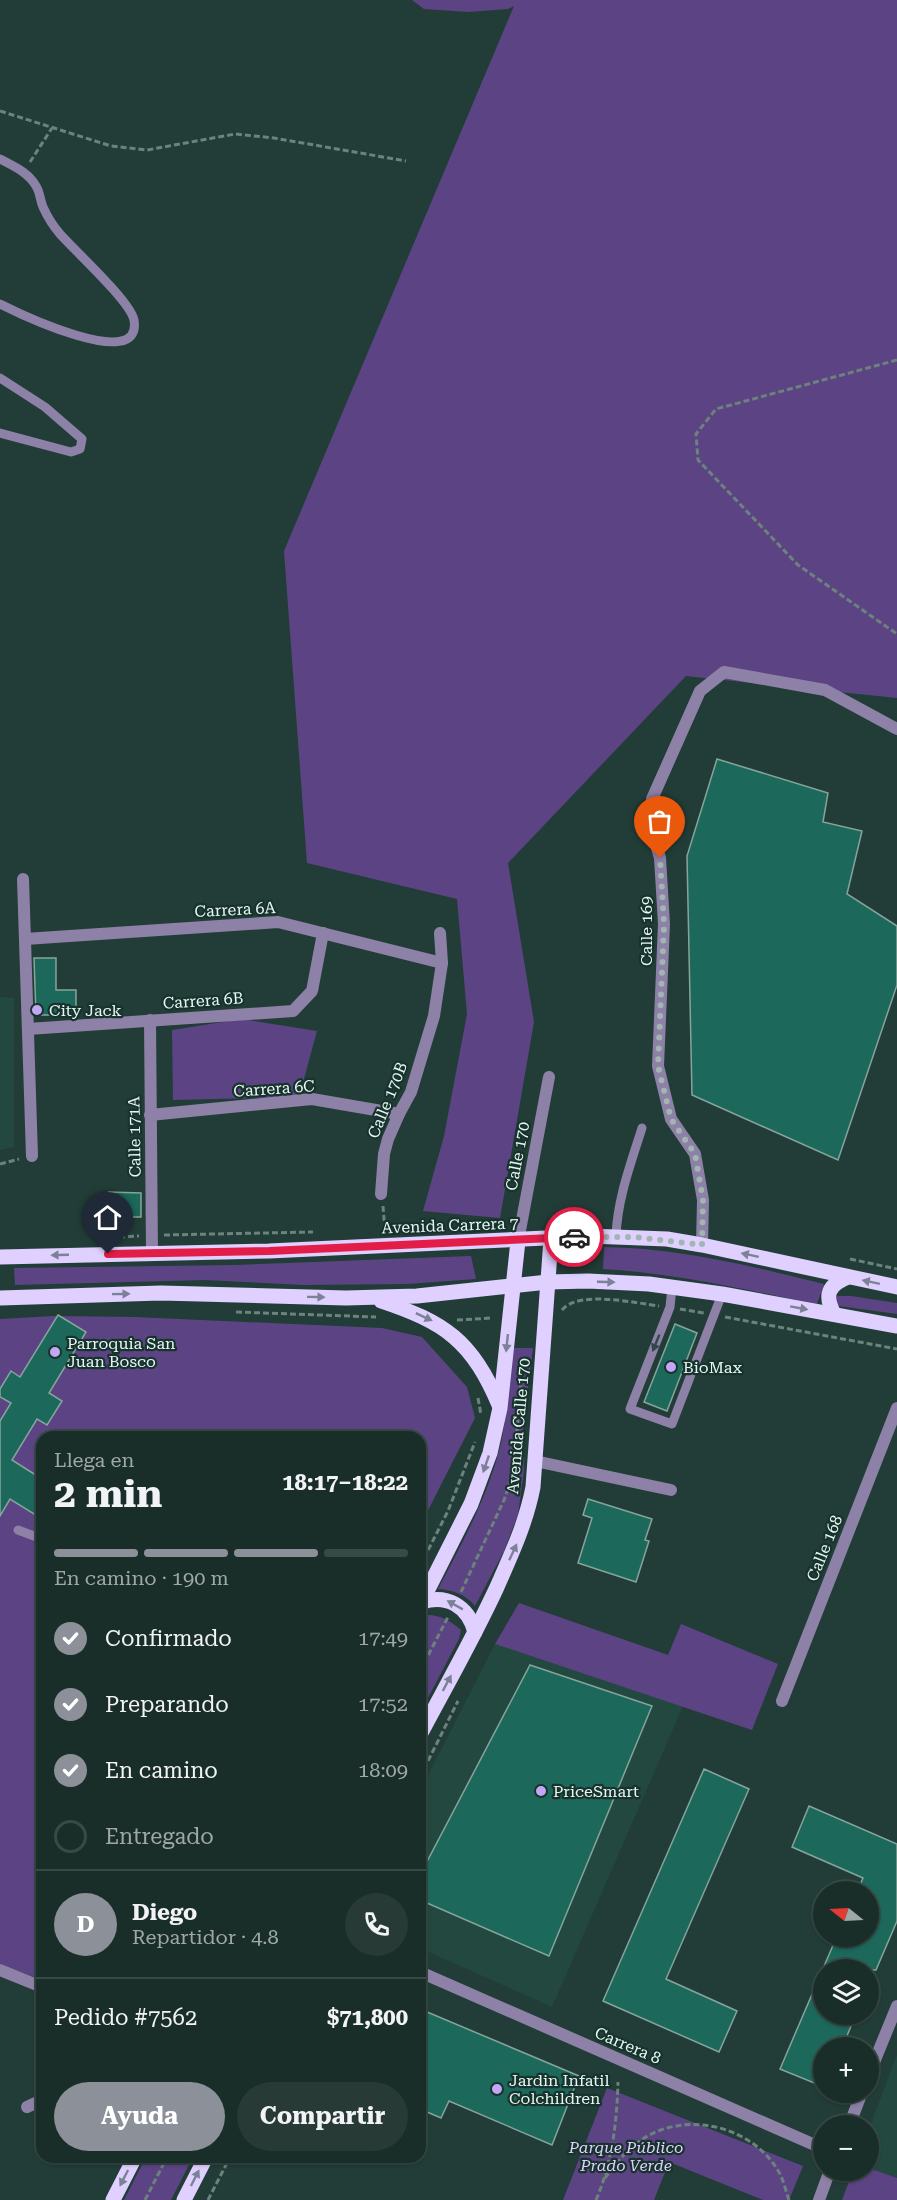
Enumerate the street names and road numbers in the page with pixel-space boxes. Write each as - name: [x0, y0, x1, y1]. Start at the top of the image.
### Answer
- street label: Calle 169: [637, 896, 656, 966]
- street label: Carrera 6A: [194, 898, 277, 921]
- street label: Carrera 6B: [162, 988, 244, 1013]
- street label: Calle 170B: [364, 1059, 411, 1141]
- street label: Carrera 6C: [233, 1076, 315, 1101]
- street label: Calle 171A: [124, 1096, 145, 1178]
- street label: Calle 170: [502, 1120, 533, 1192]
- street label: Avenida Carrera 7: [381, 1214, 519, 1237]
- street label: Avenida Calle 170: [503, 1357, 534, 1495]
- street label: Calle 168: [803, 1512, 846, 1584]
- street label: Carrera 8: [592, 2023, 664, 2068]

